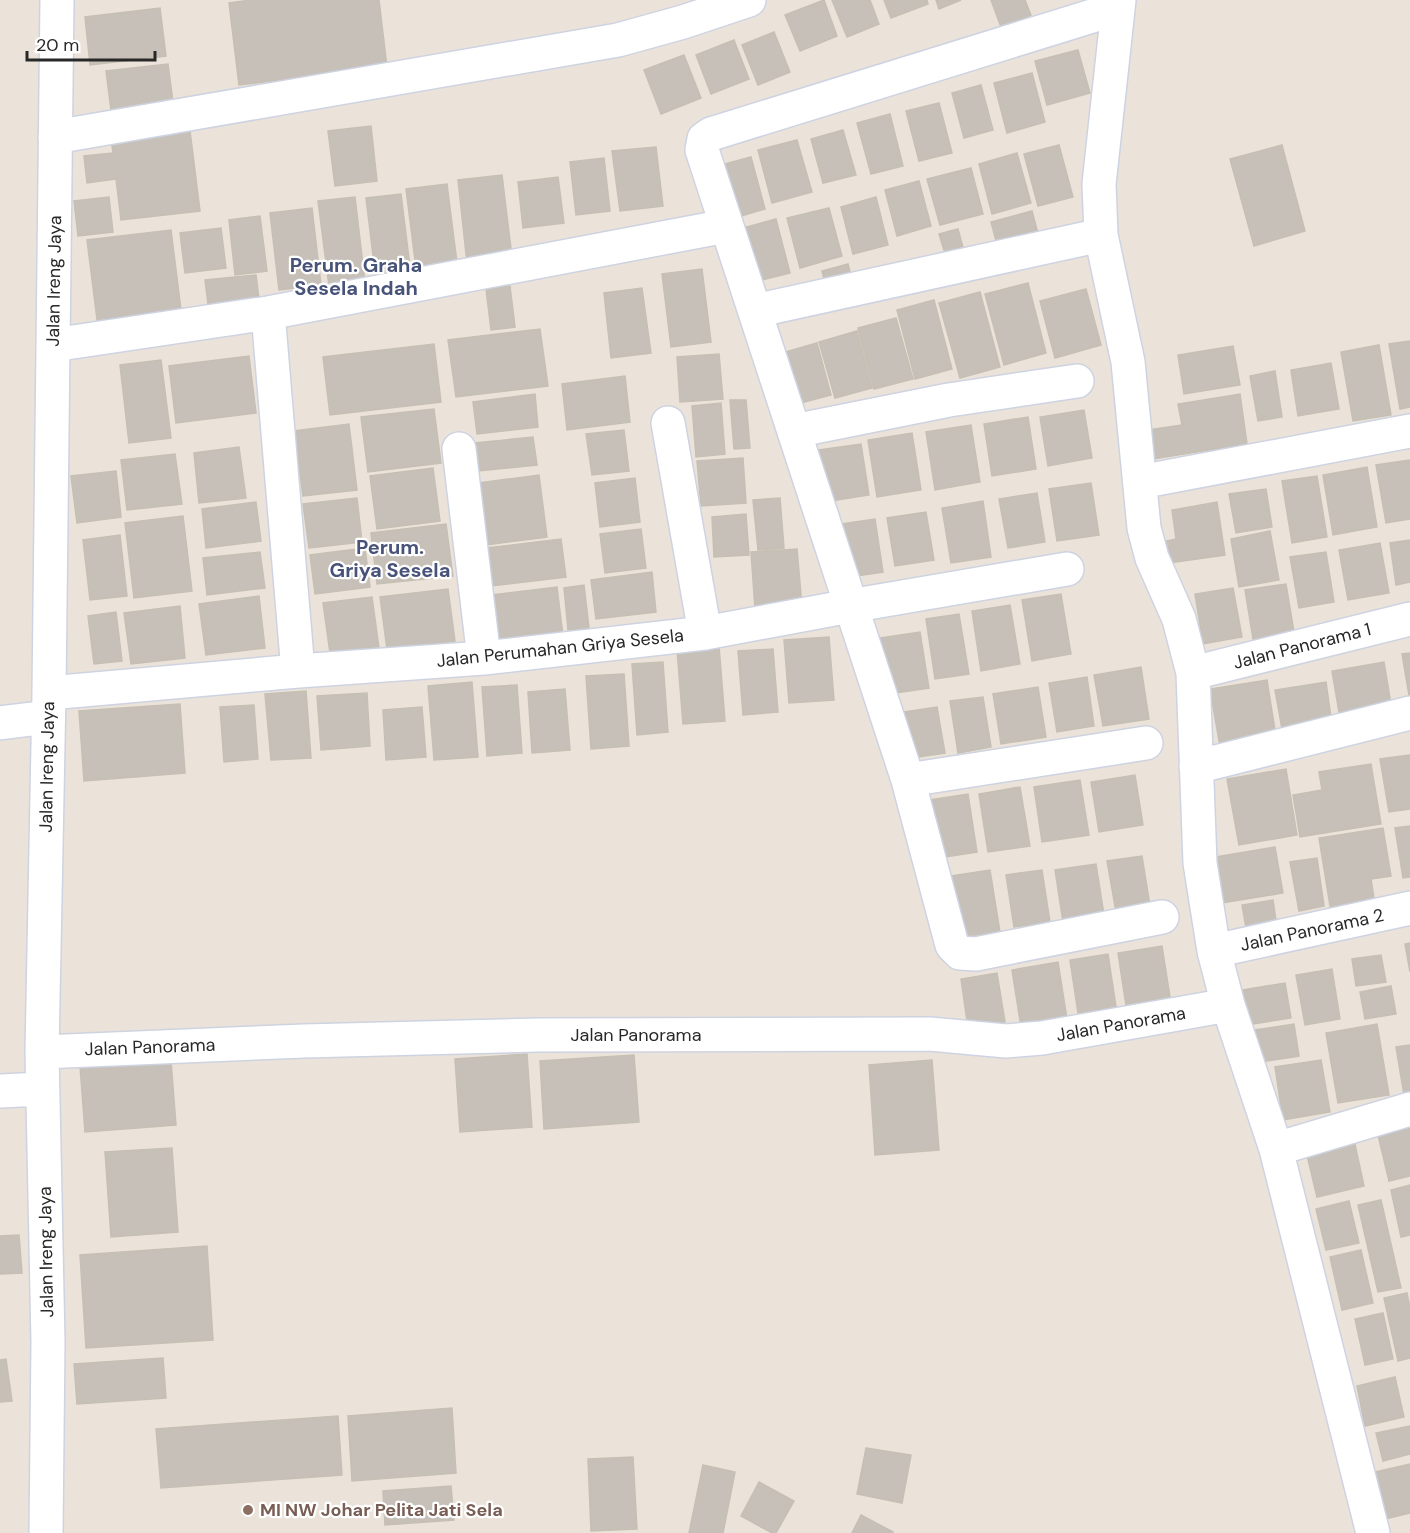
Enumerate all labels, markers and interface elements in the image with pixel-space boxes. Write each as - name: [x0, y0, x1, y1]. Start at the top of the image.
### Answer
- scale bar: [27, 24, 154, 62]
- text: 20 m: [36, 33, 79, 57]
- street label: Jalan Ireng Jaya: [41, 215, 67, 347]
- district label: Perum. Graha Sesela Indah: [290, 252, 422, 301]
- district label: Perum. Griya Sesela: [330, 534, 450, 583]
- street label: Jalan Panorama 1: [1231, 617, 1373, 675]
- street label: Jalan Perumahan Griya Sesela: [435, 623, 685, 673]
- street label: Jalan Ireng Jaya: [34, 701, 60, 833]
- street label: Jalan Panorama 2: [1238, 903, 1386, 957]
- street label: Jalan Panorama: [1054, 1001, 1188, 1047]
- street label: Jalan Panorama: [571, 1023, 701, 1047]
- street label: Jalan Panorama: [84, 1033, 216, 1061]
- street label: Jalan Ireng Jaya: [33, 1186, 59, 1318]
- place label: MI NW Johar Pelita Jati Sela: [260, 1498, 503, 1522]
- marker: MI NW Johar Pelita Jati Sela: [241, 1503, 255, 1517]

